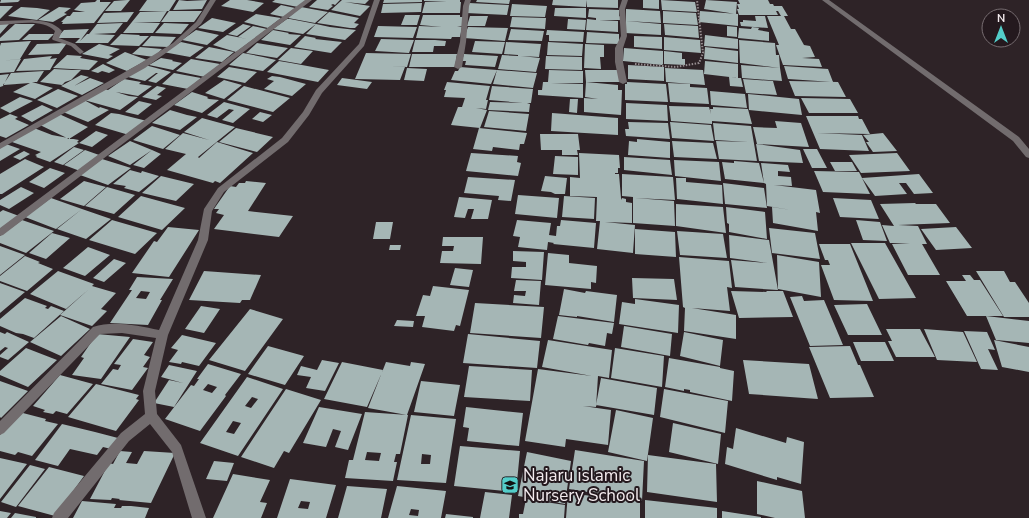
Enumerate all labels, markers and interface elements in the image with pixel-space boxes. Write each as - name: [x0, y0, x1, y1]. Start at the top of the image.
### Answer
- north arrow: [981, 8, 1021, 48]
- text: N: [997, 11, 1005, 26]
- place label: Najaru islamic Nursery School: [523, 464, 640, 507]
- school or university icon: Najaru islamic Nursery School: [500, 475, 520, 495]

